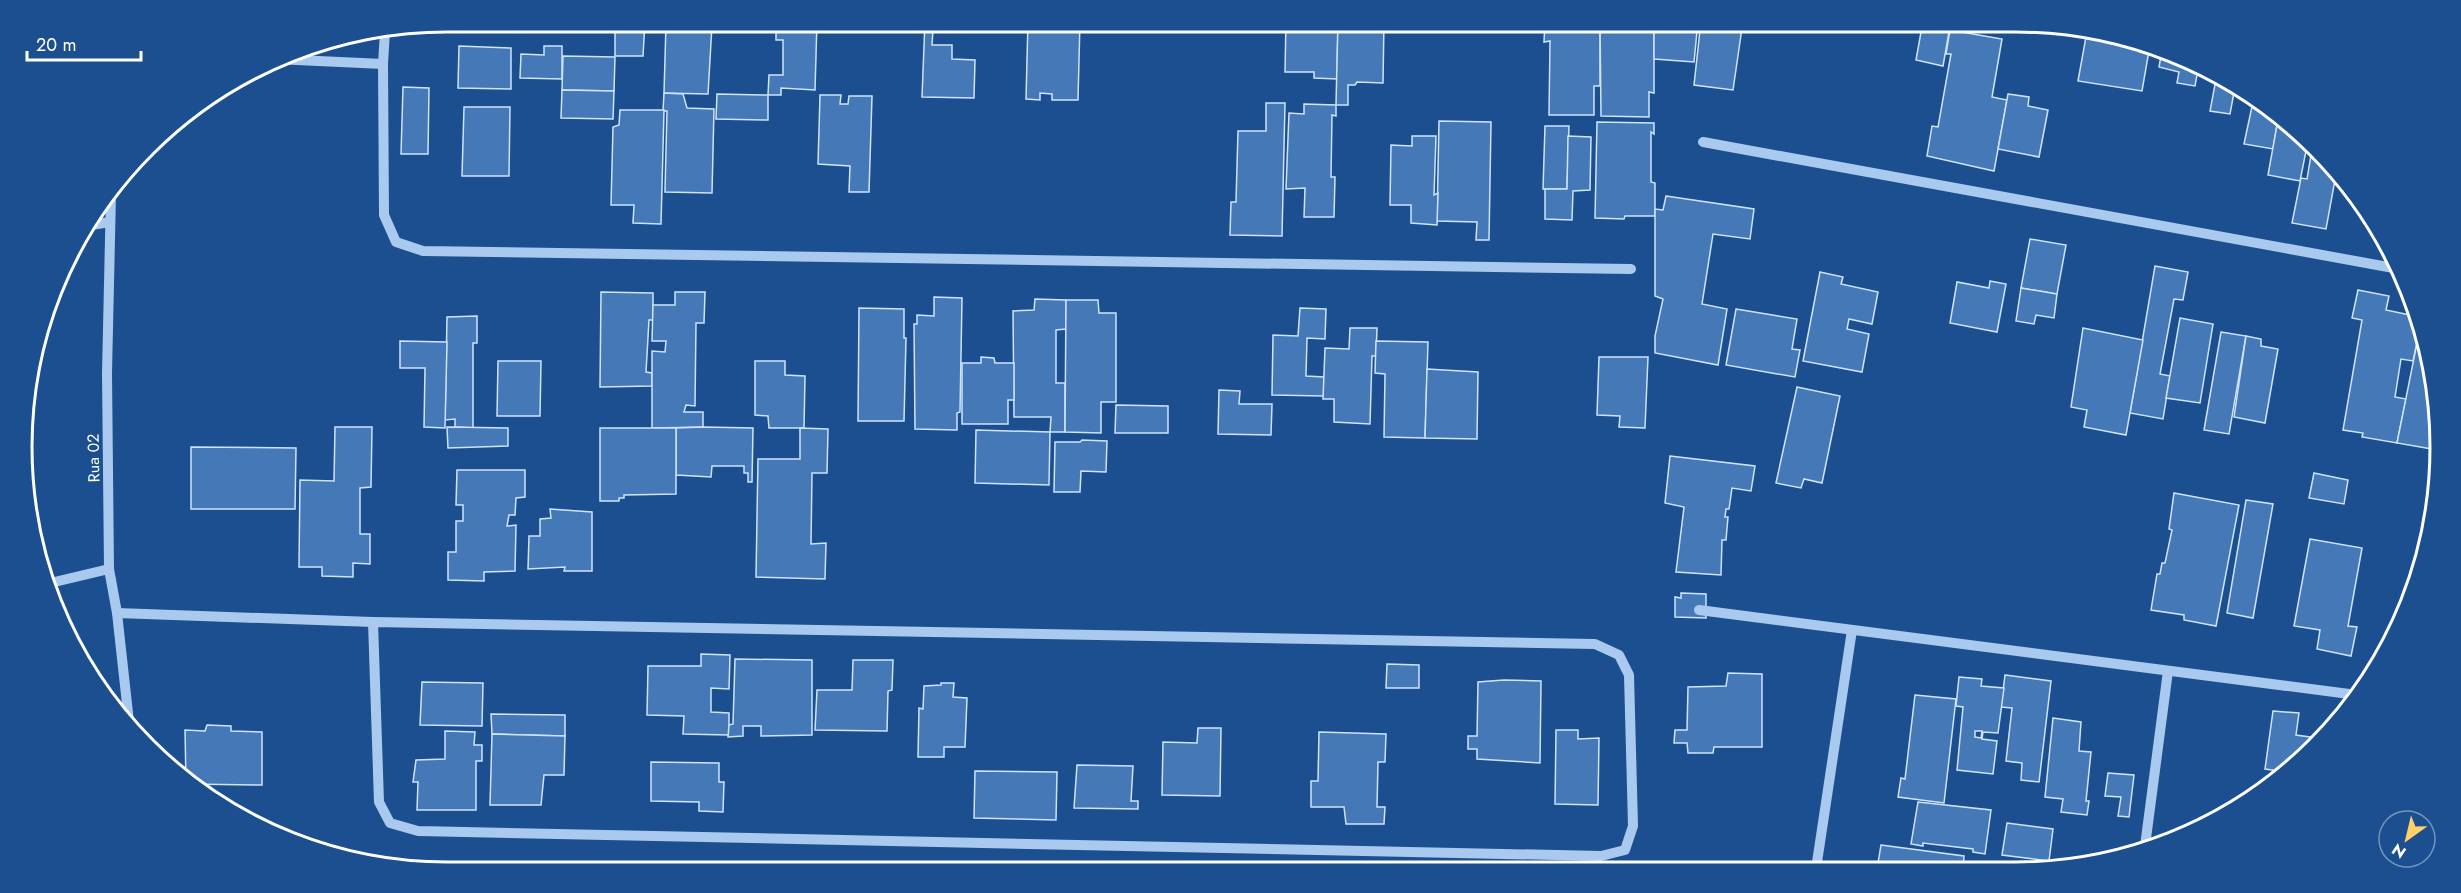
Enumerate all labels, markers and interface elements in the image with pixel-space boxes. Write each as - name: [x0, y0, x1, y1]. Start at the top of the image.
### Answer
- scale bar: [27, 24, 141, 62]
- text: 20 m: [36, 32, 76, 58]
- street label: Rua 02: [82, 434, 105, 482]
- north arrow: [2377, 809, 2437, 869]
- text: N: [2387, 838, 2411, 864]

